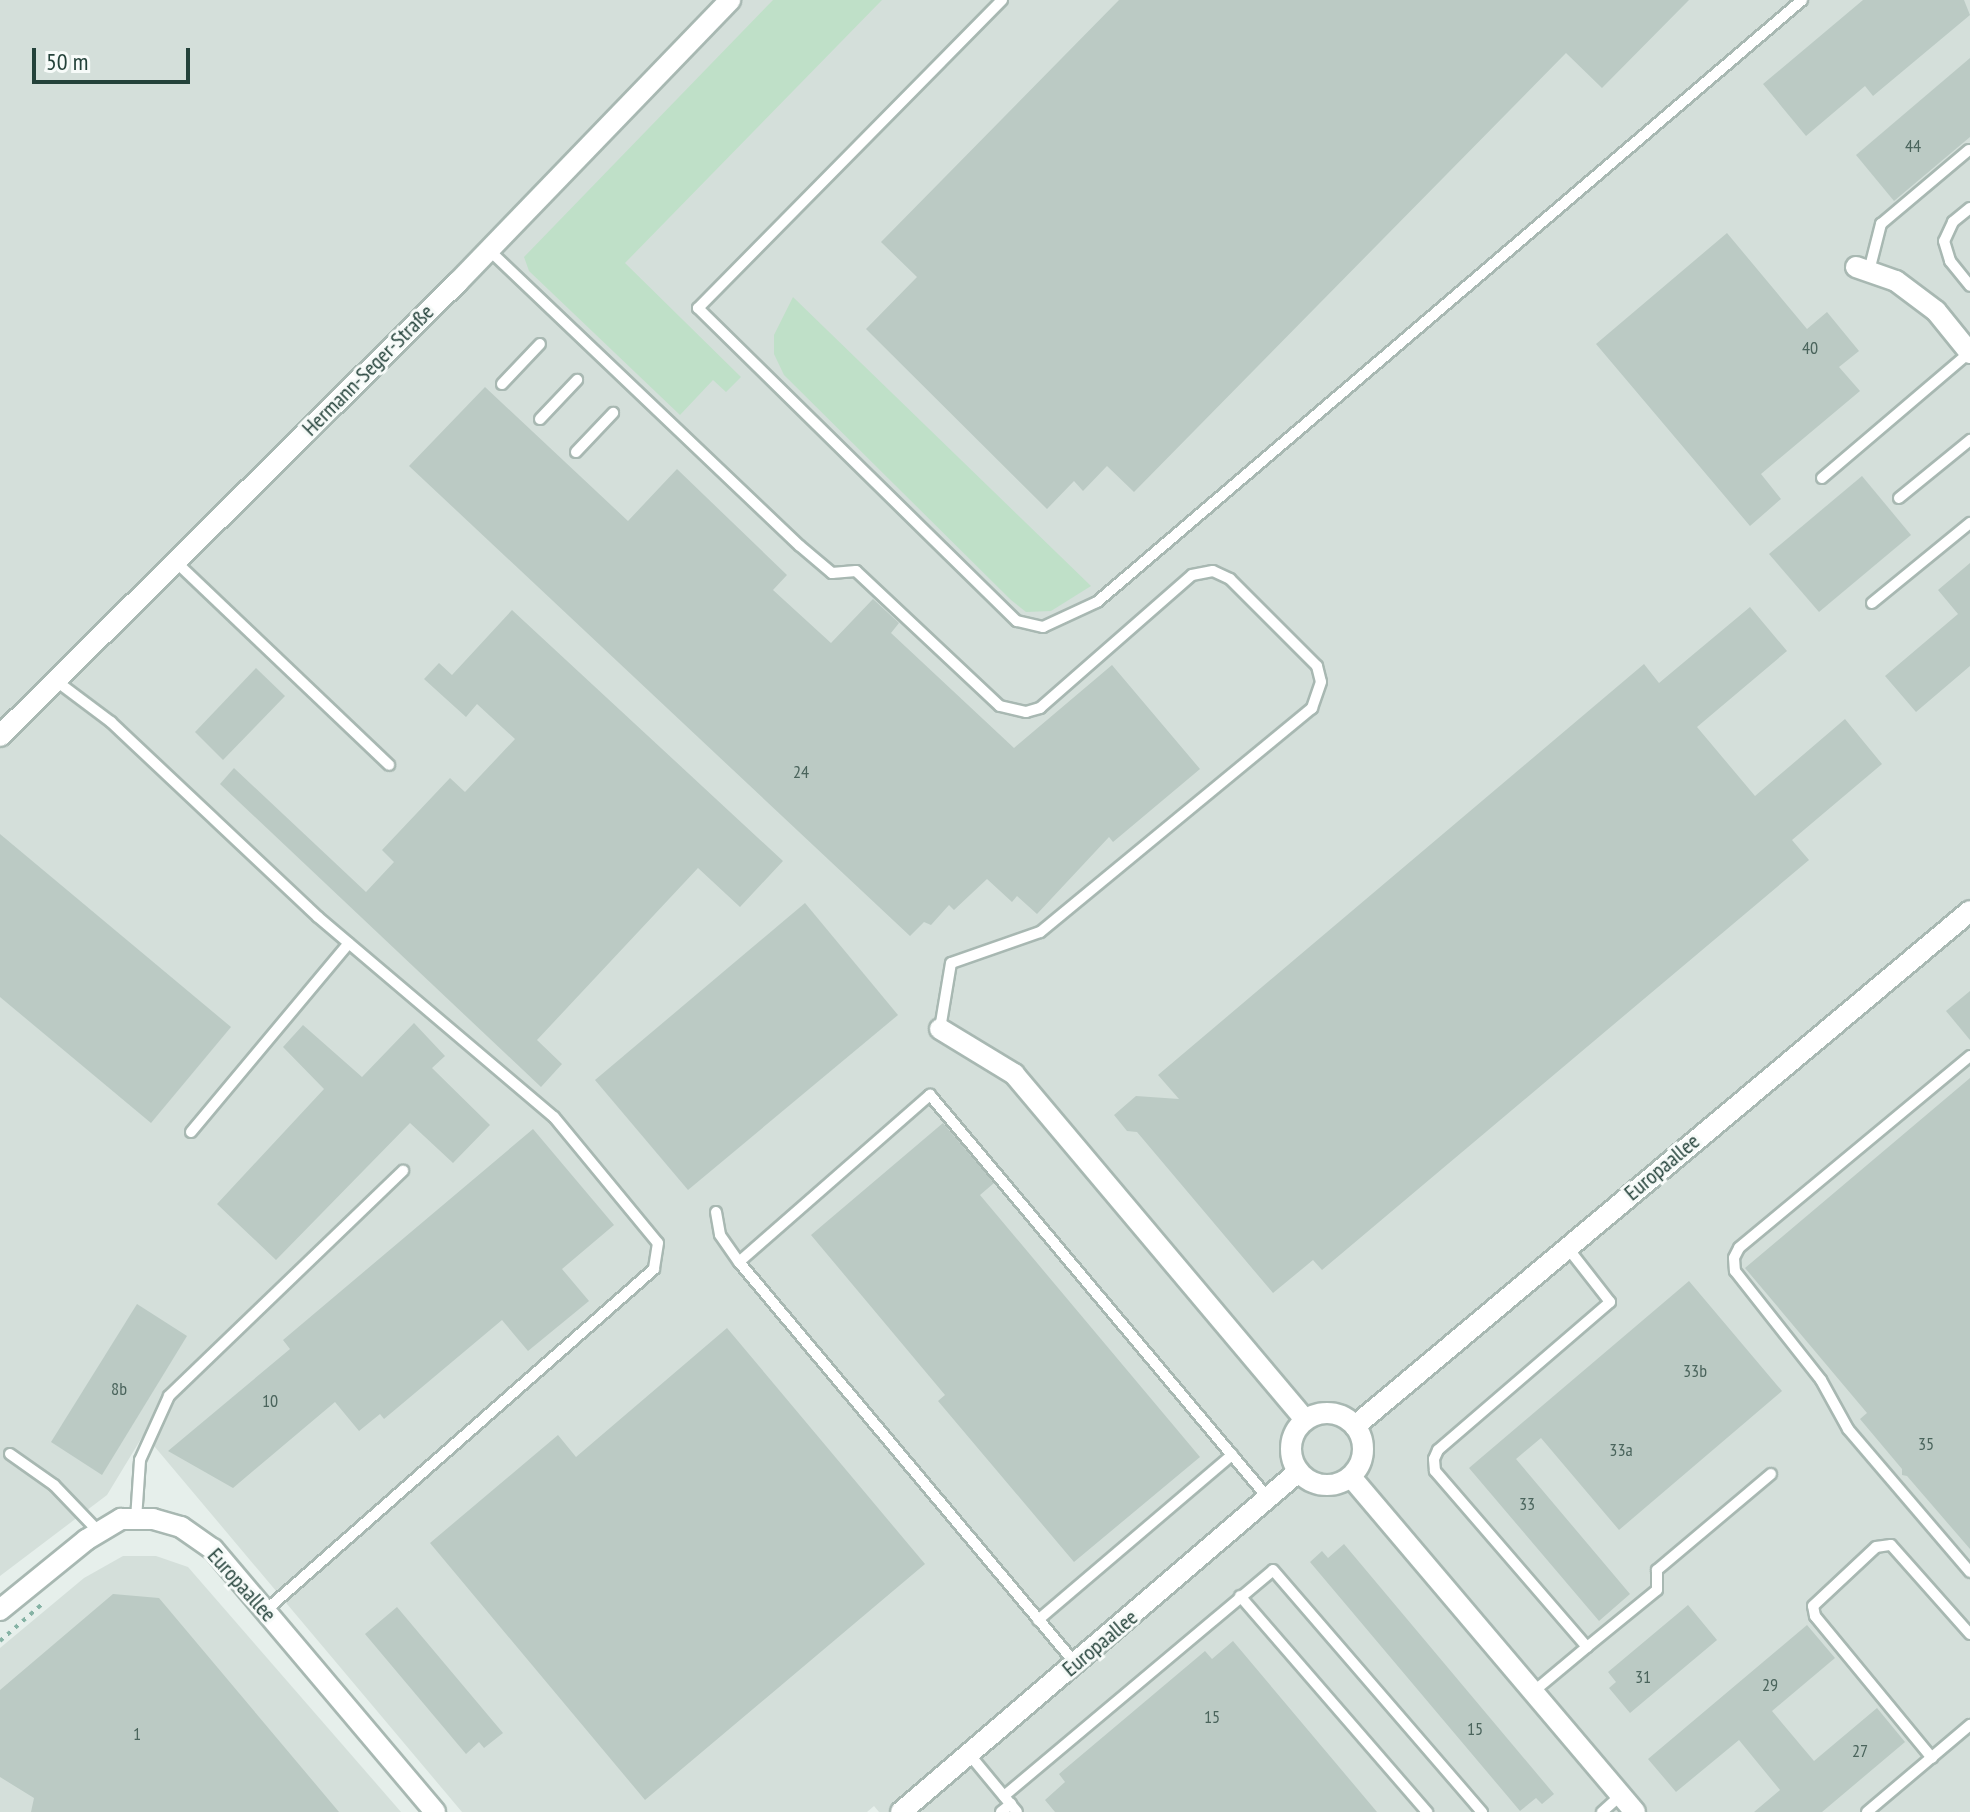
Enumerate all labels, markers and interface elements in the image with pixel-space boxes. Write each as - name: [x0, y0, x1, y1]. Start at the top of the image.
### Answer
- scale bar: [36, 32, 194, 82]
- text: 50 m: [46, 46, 88, 77]
- house number: 44: [1905, 135, 1921, 157]
- street label: Hermann-Seger-Straße: [297, 299, 439, 441]
- house number: 40: [1802, 337, 1818, 359]
- house number: 24: [793, 761, 809, 783]
- street label: Europaallee: [1619, 1128, 1705, 1206]
- house number: 33b: [1683, 1360, 1707, 1382]
- house number: 8b: [111, 1378, 127, 1400]
- house number: 10: [262, 1390, 278, 1412]
- house number: 35: [1918, 1433, 1934, 1455]
- house number: 33a: [1609, 1439, 1633, 1461]
- house number: 33: [1519, 1493, 1535, 1515]
- street label: Europaallee: [202, 1543, 282, 1627]
- street label: Europaallee: [1057, 1604, 1143, 1682]
- house number: 31: [1635, 1666, 1651, 1688]
- house number: 29: [1762, 1674, 1778, 1696]
- house number: 15: [1204, 1706, 1220, 1728]
- house number: 15: [1467, 1718, 1483, 1740]
- house number: 1: [133, 1723, 141, 1745]
- house number: 27: [1852, 1740, 1868, 1762]

